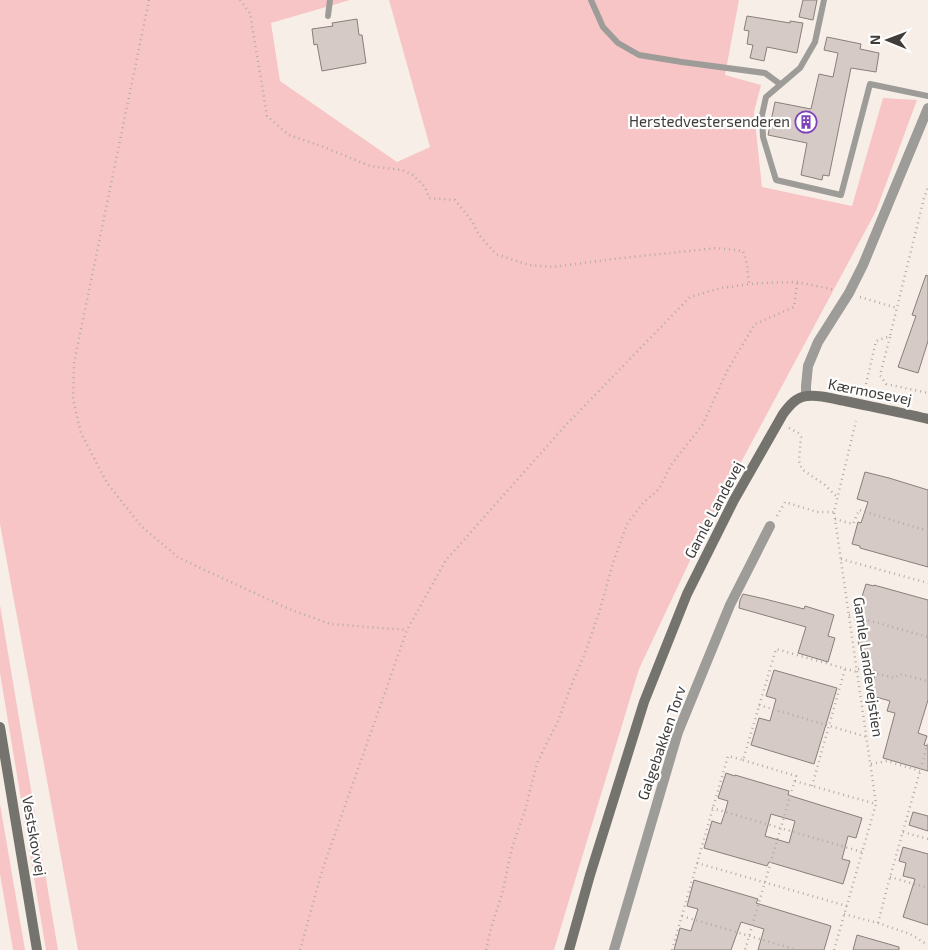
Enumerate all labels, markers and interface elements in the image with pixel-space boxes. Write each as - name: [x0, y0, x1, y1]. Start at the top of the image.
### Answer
- north arrow: [863, 15, 913, 65]
- text: N: [866, 35, 883, 45]
- building icon: Herstedvestersenderen: [794, 110, 818, 134]
- place label: Herstedvestersenderen: [629, 112, 790, 130]
- street label: Kærmosevej: [827, 374, 914, 409]
- street label: Gamle Landevej: [680, 458, 747, 562]
- street label: Gamle Landevejstien: [849, 596, 888, 738]
- street label: Galgebakken Torv: [633, 683, 689, 802]
- street label: Vestskovvej: [18, 794, 51, 877]

